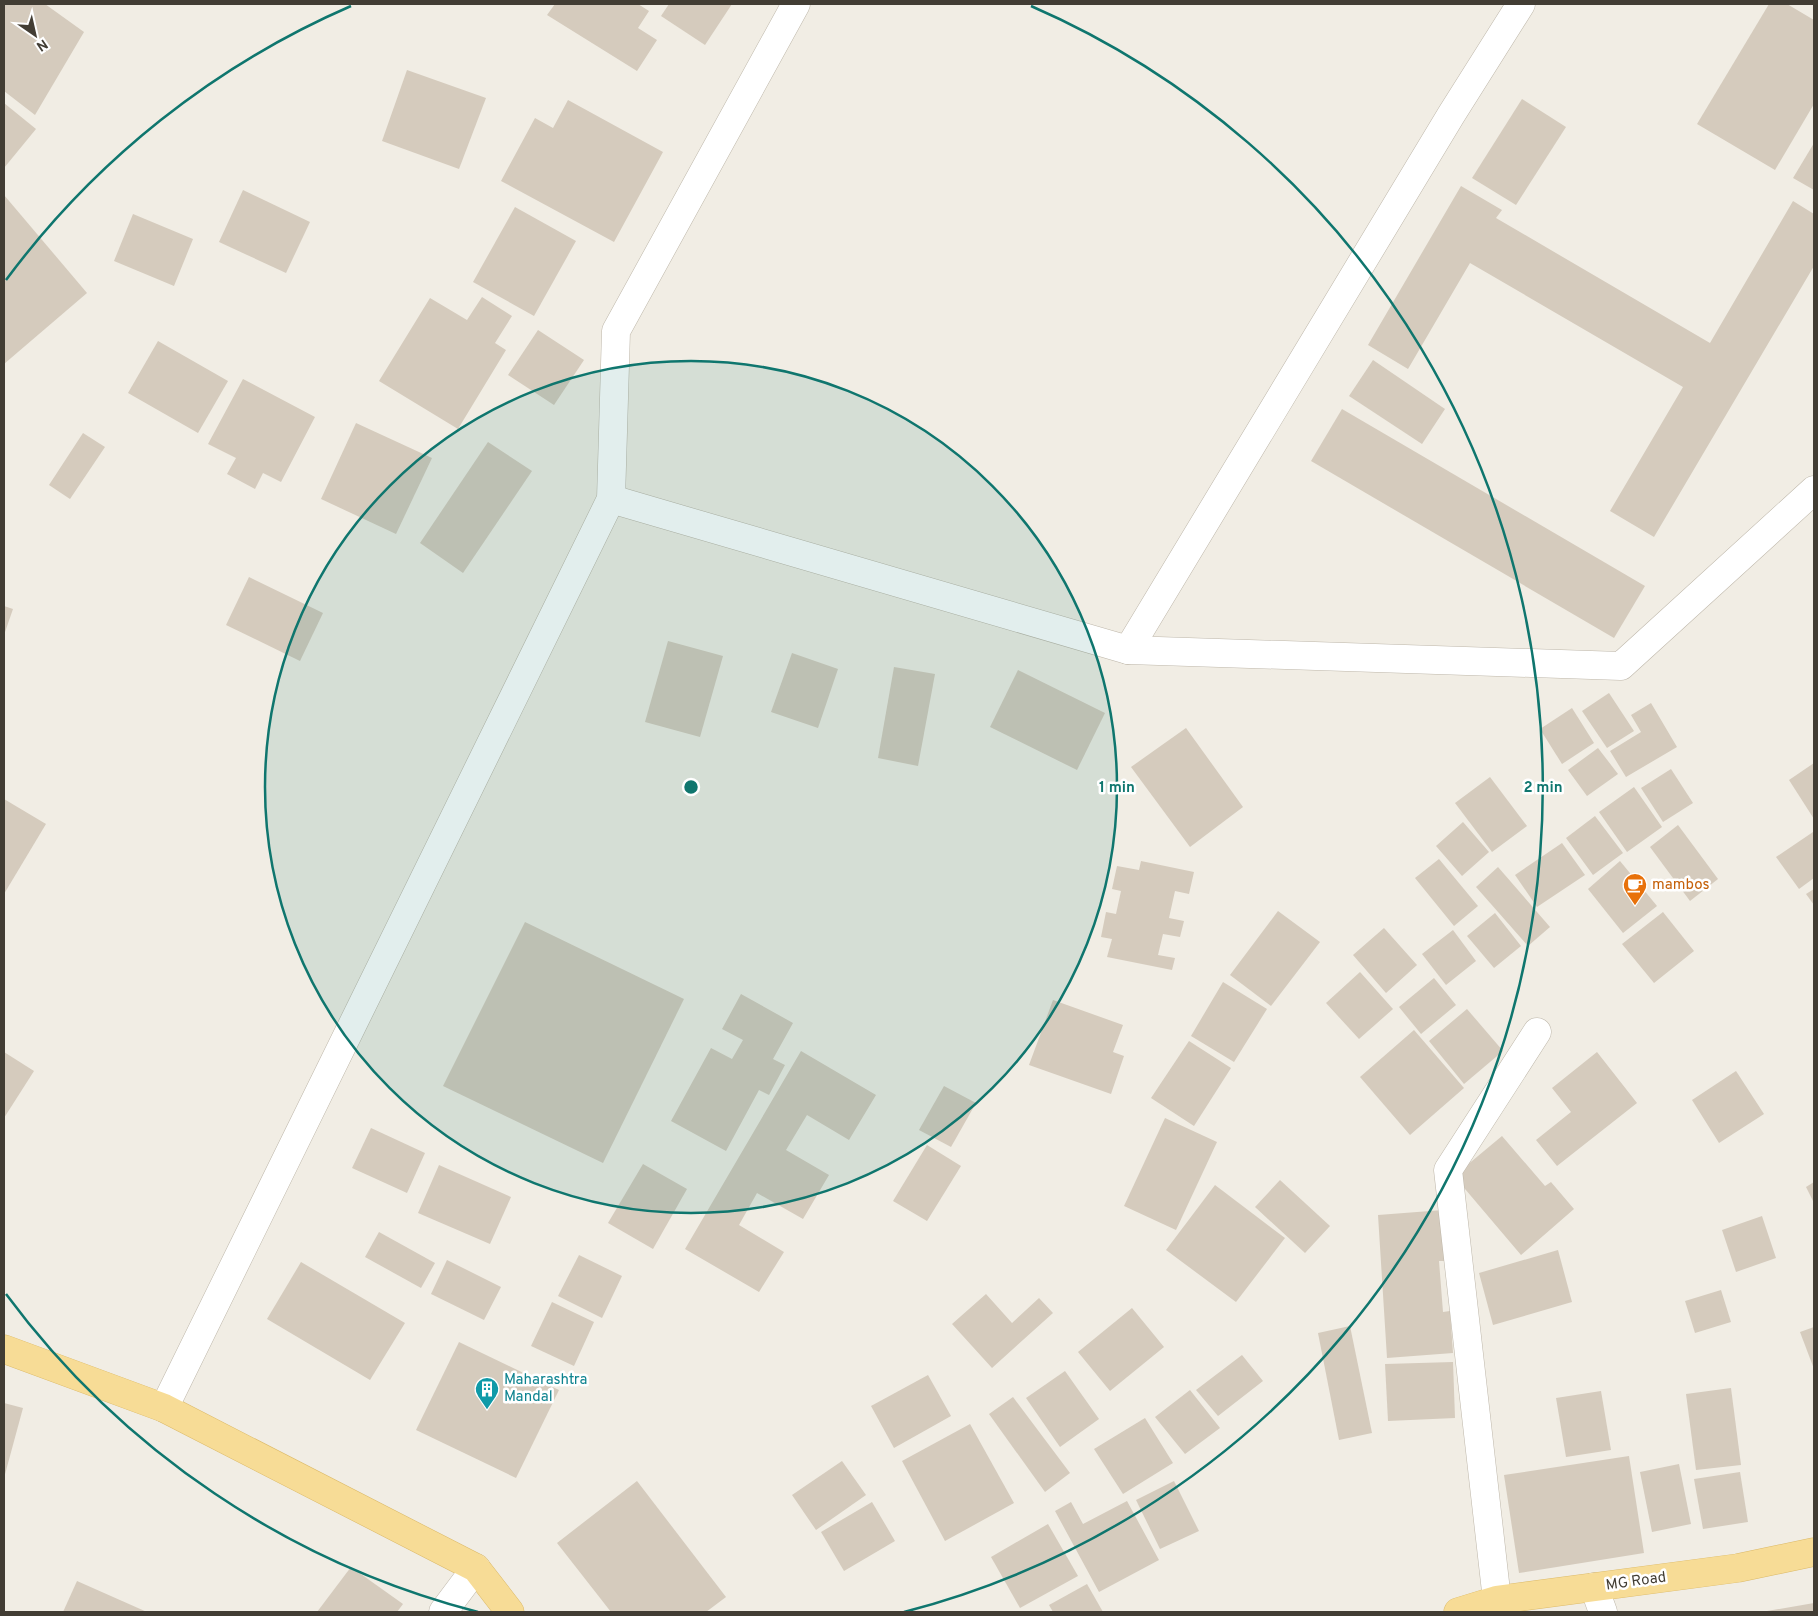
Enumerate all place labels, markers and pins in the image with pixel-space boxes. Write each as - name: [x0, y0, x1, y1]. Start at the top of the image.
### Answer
- centre of rings: [682, 778, 700, 796]
- cafe icon: mambos: [1622, 872, 1648, 906]
- place label: mambos: [1652, 876, 1710, 895]
- place label: Maharashtra Mandal: [504, 1371, 587, 1407]
- building icon: Maharashtra Mandal: [474, 1376, 500, 1410]

